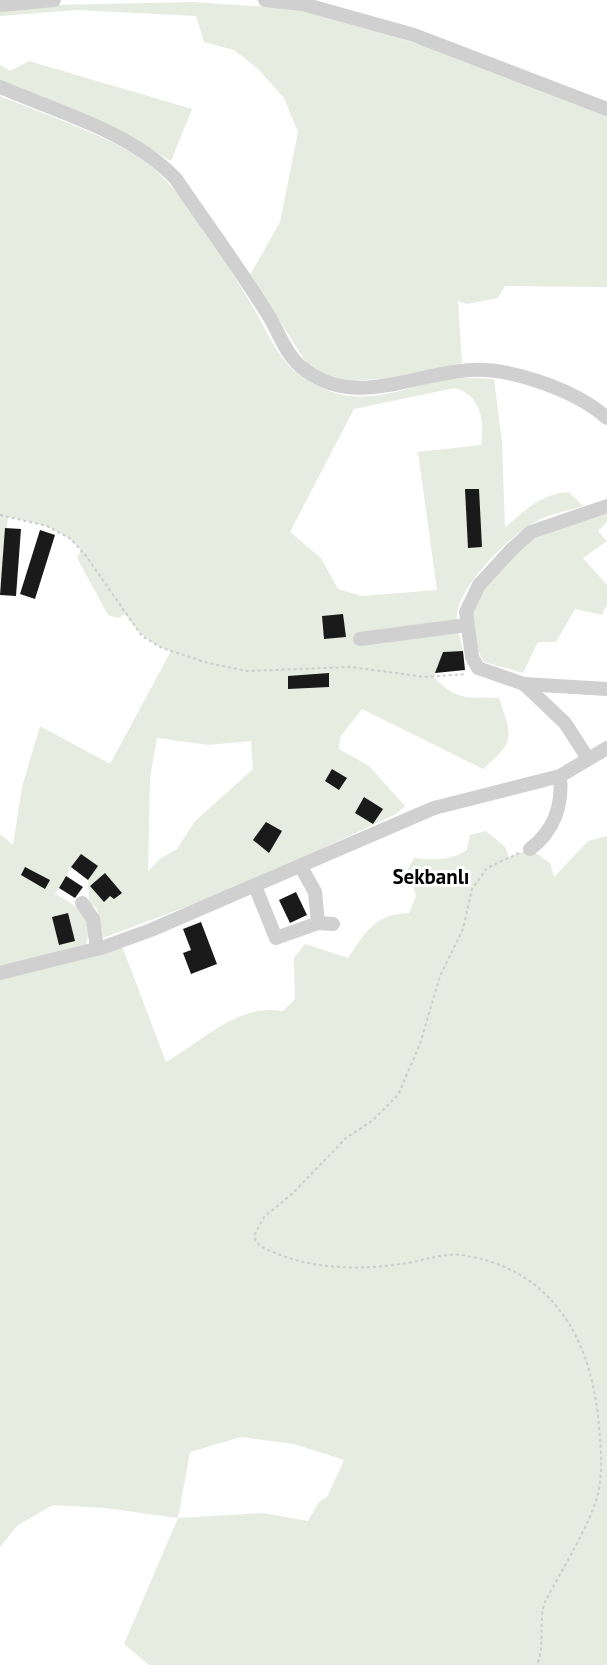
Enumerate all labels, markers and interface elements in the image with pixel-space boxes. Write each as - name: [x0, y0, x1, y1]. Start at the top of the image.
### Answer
- district label: Sekbanlı: [392, 863, 470, 890]

